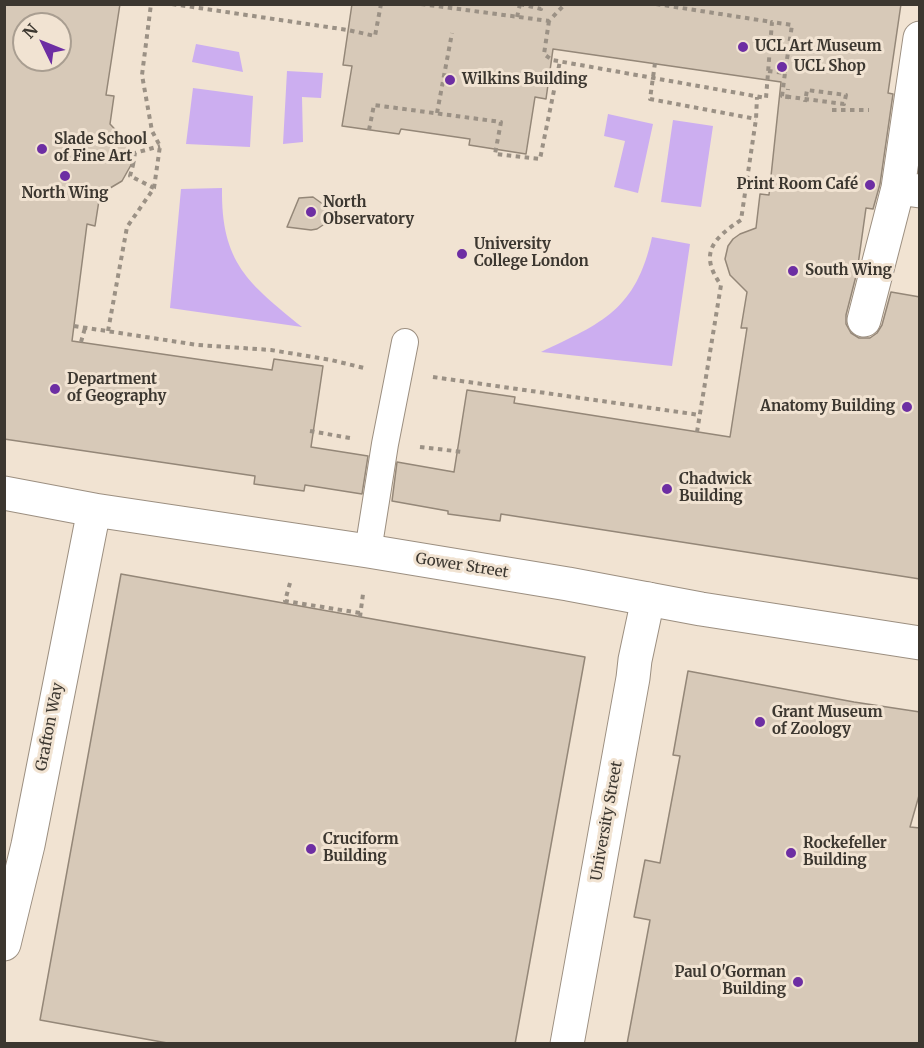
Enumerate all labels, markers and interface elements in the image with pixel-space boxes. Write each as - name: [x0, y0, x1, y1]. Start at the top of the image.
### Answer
- north arrow: [12, 12, 72, 72]
- text: N: [19, 20, 42, 43]
- place label: UCL Art Museum: [755, 38, 882, 56]
- marker: UCL Art Museum: [736, 40, 750, 54]
- place label: UCL Shop: [794, 58, 866, 76]
- marker: UCL Shop: [775, 60, 789, 74]
- place label: Wilkins Building: [462, 71, 587, 89]
- marker: Wilkins Building: [443, 73, 457, 87]
- place label: Slade School of Fine Art: [54, 131, 147, 166]
- marker: Slade School of Fine Art: [35, 142, 49, 156]
- marker: North Wing: [58, 169, 72, 183]
- place label: Print Room Café: [737, 176, 858, 194]
- marker: Print Room Café: [863, 178, 877, 192]
- place label: North Wing: [22, 185, 108, 203]
- place label: North Observatory: [323, 194, 414, 229]
- marker: North Observatory: [304, 205, 318, 219]
- place label: University College London: [474, 236, 589, 271]
- marker: University College London: [455, 247, 469, 261]
- place label: South Wing: [805, 262, 892, 280]
- marker: South Wing: [786, 264, 800, 278]
- place label: Department of Geography: [67, 371, 166, 406]
- marker: Department of Geography: [48, 382, 62, 396]
- place label: Anatomy Building: [760, 398, 895, 416]
- marker: Anatomy Building: [900, 400, 914, 414]
- place label: Chadwick Building: [679, 471, 752, 506]
- marker: Chadwick Building: [660, 482, 674, 496]
- street label: Gower Street: [414, 550, 510, 582]
- street label: Grafton Way: [33, 681, 67, 773]
- place label: Grant Museum of Zoology: [772, 704, 882, 739]
- marker: Grant Museum of Zoology: [753, 715, 767, 729]
- street label: University Street: [588, 760, 626, 882]
- place label: Cruciform Building: [323, 831, 399, 866]
- place label: Rockefeller Building: [803, 835, 887, 870]
- marker: Cruciform Building: [304, 842, 318, 856]
- marker: Rockefeller Building: [784, 846, 798, 860]
- place label: Paul O'Gorman Building: [674, 964, 786, 999]
- marker: Paul O'Gorman Building: [791, 975, 805, 989]

